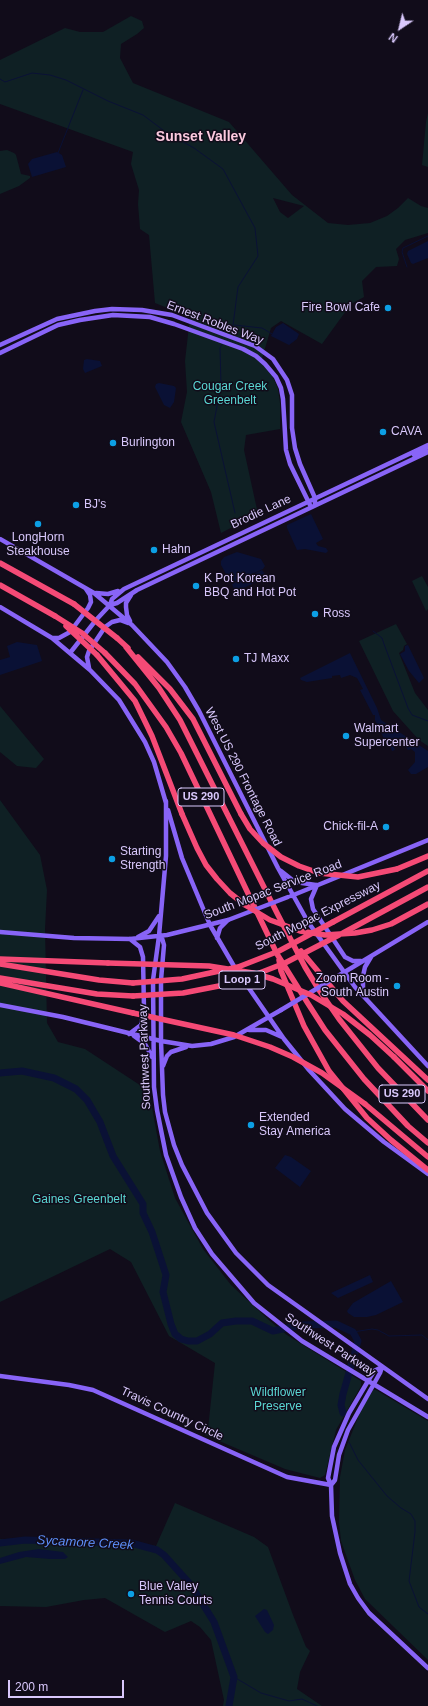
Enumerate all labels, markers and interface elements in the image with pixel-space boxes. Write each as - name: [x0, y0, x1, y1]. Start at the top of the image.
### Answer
- north arrow: [380, 8, 420, 48]
- text: N: [386, 31, 400, 45]
- district label: Sunset Valley: [156, 129, 246, 145]
- street label: Ernest Robles Way: [165, 298, 265, 348]
- place label: Fire Bowl Cafe: [301, 301, 380, 315]
- marker: Fire Bowl Cafe: [383, 303, 393, 313]
- park label: Cougar Creek Greenbelt: [193, 380, 267, 408]
- place label: CAVA: [391, 425, 422, 439]
- marker: CAVA: [378, 427, 388, 437]
- place label: Burlington: [121, 436, 175, 450]
- marker: Burlington: [108, 438, 118, 448]
- street label: Brodie Lane: [229, 492, 293, 532]
- place label: BJ's: [84, 498, 106, 512]
- marker: BJ's: [71, 500, 81, 510]
- marker: LongHorn Steakhouse: [33, 519, 43, 529]
- place label: LongHorn Steakhouse: [6, 531, 70, 559]
- place label: Hahn: [162, 543, 191, 557]
- marker: Hahn: [149, 545, 159, 555]
- place label: K Pot Korean BBQ and Hot Pot: [204, 572, 296, 600]
- marker: K Pot Korean BBQ and Hot Pot: [191, 581, 201, 591]
- place label: Ross: [323, 607, 350, 621]
- marker: Ross: [310, 609, 320, 619]
- place label: TJ Maxx: [244, 652, 289, 666]
- marker: TJ Maxx: [231, 654, 241, 664]
- street label: West US 290 Frontage Road: [202, 705, 284, 849]
- place label: Walmart Supercenter: [354, 722, 419, 750]
- marker: Walmart Supercenter: [341, 731, 351, 741]
- road number: US 290: [178, 788, 224, 806]
- place label: Chick-fil-A: [323, 820, 378, 834]
- marker: Chick-fil-A: [381, 822, 391, 832]
- place label: Starting Strength: [120, 845, 165, 873]
- marker: Starting Strength: [107, 854, 117, 864]
- street label: South Mopac Service Road: [202, 857, 344, 923]
- street label: South Mopac Expressway: [253, 878, 383, 954]
- road number: Loop 1: [219, 971, 265, 989]
- place label: Zoom Room - South Austin: [316, 972, 389, 1000]
- marker: Zoom Room - South Austin: [392, 981, 402, 991]
- street label: Southwest Parkway: [136, 1004, 154, 1110]
- road number: US 290: [379, 1085, 425, 1103]
- place label: Extended Stay America: [259, 1111, 330, 1139]
- marker: Extended Stay America: [246, 1120, 256, 1130]
- park label: Gaines Greenbelt: [32, 1193, 126, 1207]
- street label: Southwest Parkway: [282, 1310, 378, 1380]
- street label: Travis Country Circle: [118, 1384, 226, 1444]
- park label: Wildflower Preserve: [250, 1386, 306, 1414]
- water label: Sycamore Creek: [36, 1533, 134, 1553]
- place label: Blue Valley Tennis Courts: [139, 1580, 212, 1608]
- marker: Blue Valley Tennis Courts: [126, 1589, 136, 1599]
- scale bar: [10, 1672, 126, 1698]
- text: 200 m: [15, 1680, 48, 1694]

